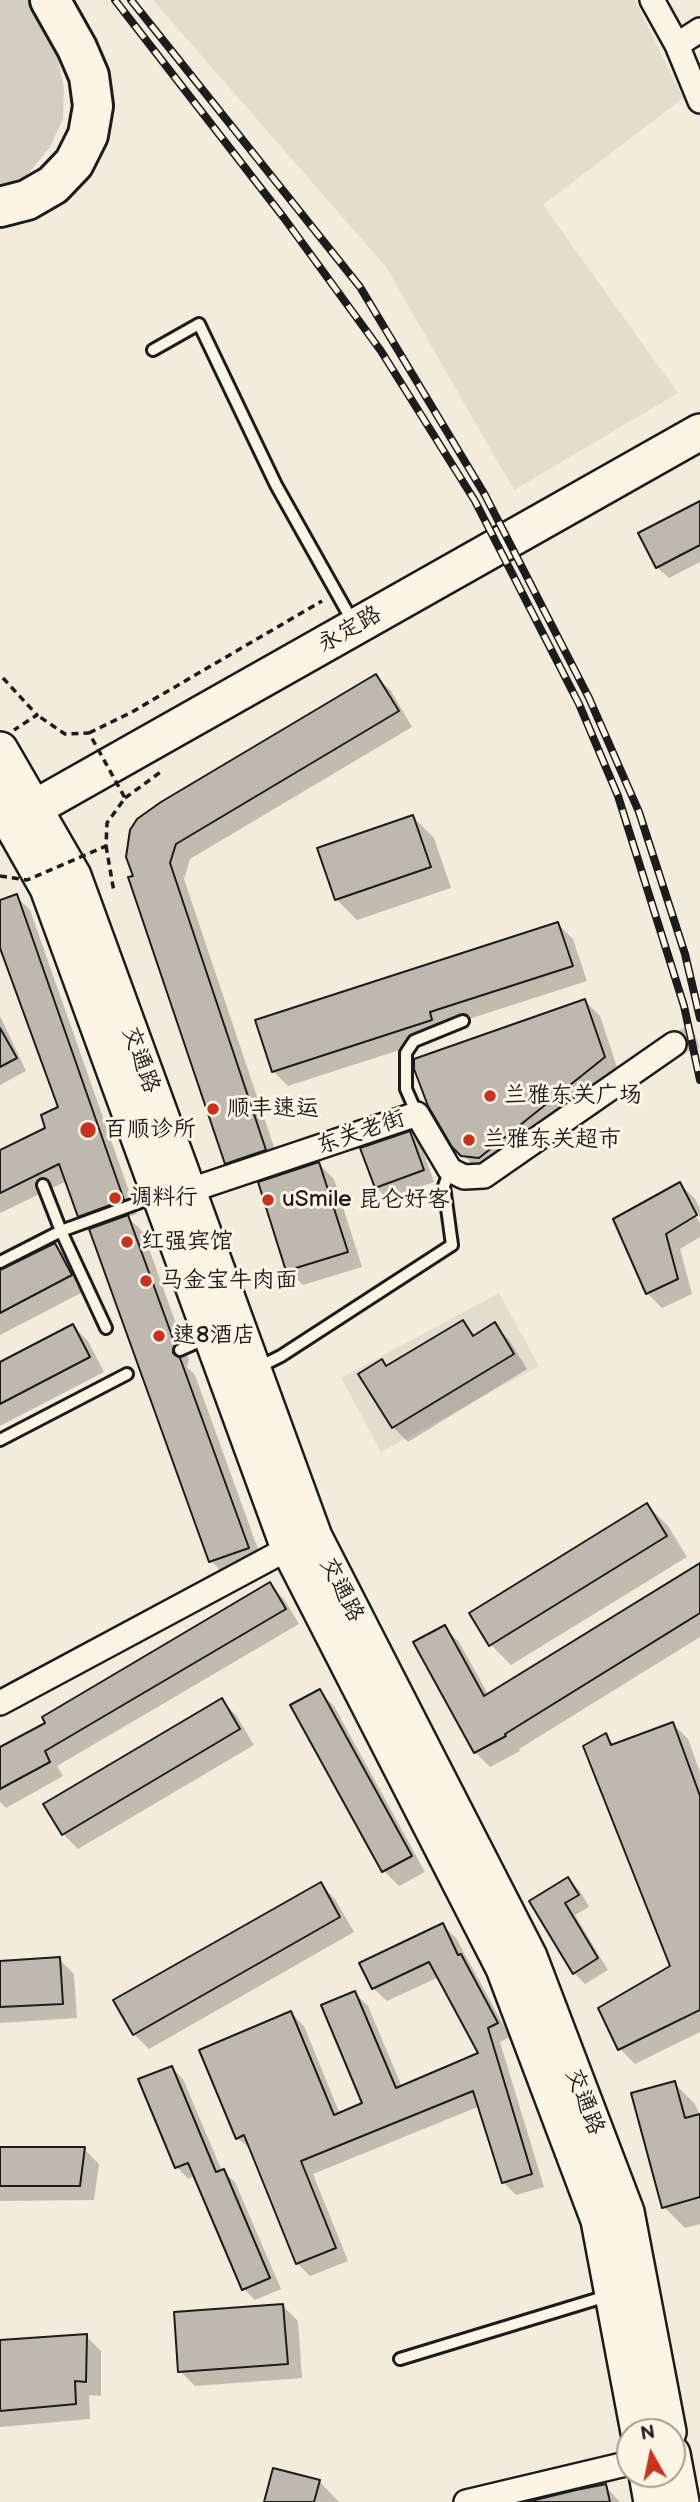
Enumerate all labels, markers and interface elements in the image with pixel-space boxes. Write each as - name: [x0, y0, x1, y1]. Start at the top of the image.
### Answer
- street label: 永定路: [313, 601, 387, 659]
- street label: 交通路: [115, 1023, 165, 1097]
- place label: 兰雅东关广场: [504, 1082, 642, 1110]
- marker: 兰雅东关广场: [482, 1088, 498, 1104]
- place label: 顺丰速运: [227, 1095, 319, 1123]
- marker: 顺丰速运: [205, 1101, 221, 1117]
- street label: 东关老街: [313, 1105, 409, 1161]
- place label: 百顺诊所: [104, 1116, 196, 1144]
- marker: 百顺诊所: [78, 1120, 98, 1140]
- place label: 兰雅东关超市: [483, 1126, 621, 1154]
- marker: 兰雅东关超市: [461, 1132, 477, 1148]
- place label: 调料行: [129, 1184, 198, 1212]
- place label: uSmile 昆仑好客: [282, 1186, 450, 1214]
- marker: 调料行: [107, 1190, 123, 1206]
- marker: uSmile 昆仑好客: [260, 1192, 276, 1208]
- place label: 红强宾馆: [141, 1228, 233, 1256]
- marker: 红强宾馆: [119, 1234, 135, 1250]
- place label: 马金宝牛肉面: [160, 1267, 298, 1295]
- marker: 马金宝牛肉面: [138, 1273, 154, 1289]
- place label: 速8酒店: [173, 1322, 255, 1350]
- marker: 速8酒店: [151, 1328, 167, 1344]
- street label: 交通路: [313, 1553, 369, 1627]
- street label: 交通路: [559, 2065, 609, 2139]
- north arrow: [616, 2418, 686, 2488]
- text: N: [639, 2421, 657, 2446]

